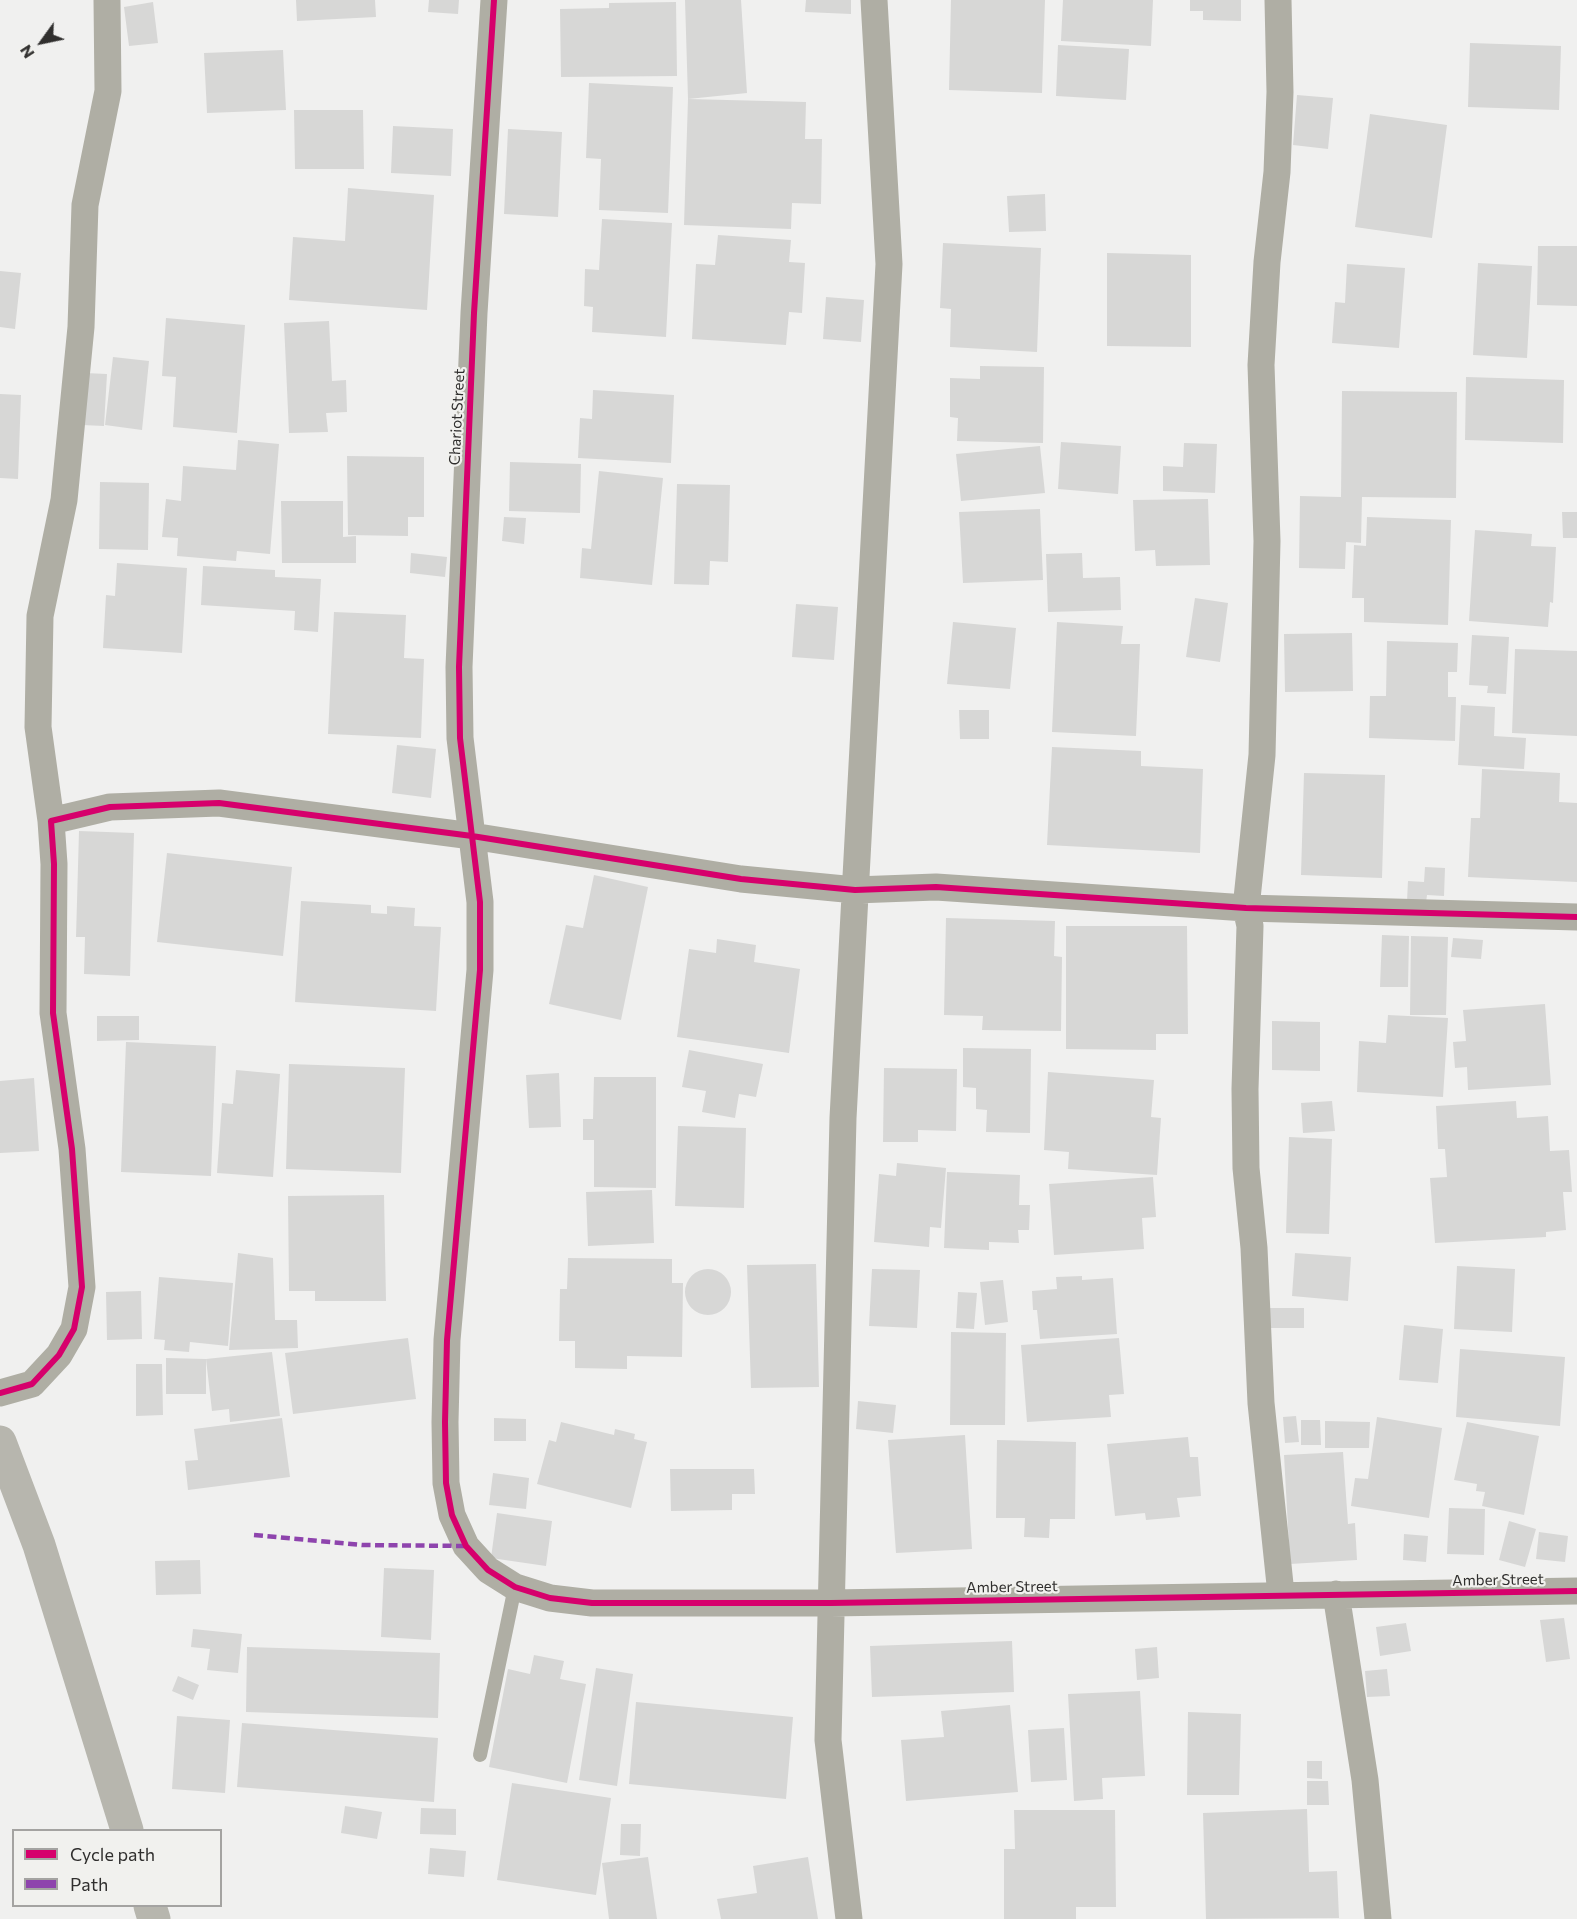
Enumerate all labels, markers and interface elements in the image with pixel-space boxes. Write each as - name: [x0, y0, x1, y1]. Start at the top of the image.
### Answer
- north arrow: [12, 12, 72, 72]
- text: N: [15, 42, 38, 62]
- street label: Chariot Street: [445, 368, 469, 466]
- street label: Amber Street: [1452, 1570, 1544, 1590]
- street label: Amber Street: [966, 1577, 1058, 1597]
- legend: [12, 1829, 222, 1907]
- text: Cycle path: [70, 1843, 155, 1865]
- text: Path: [70, 1873, 108, 1895]

